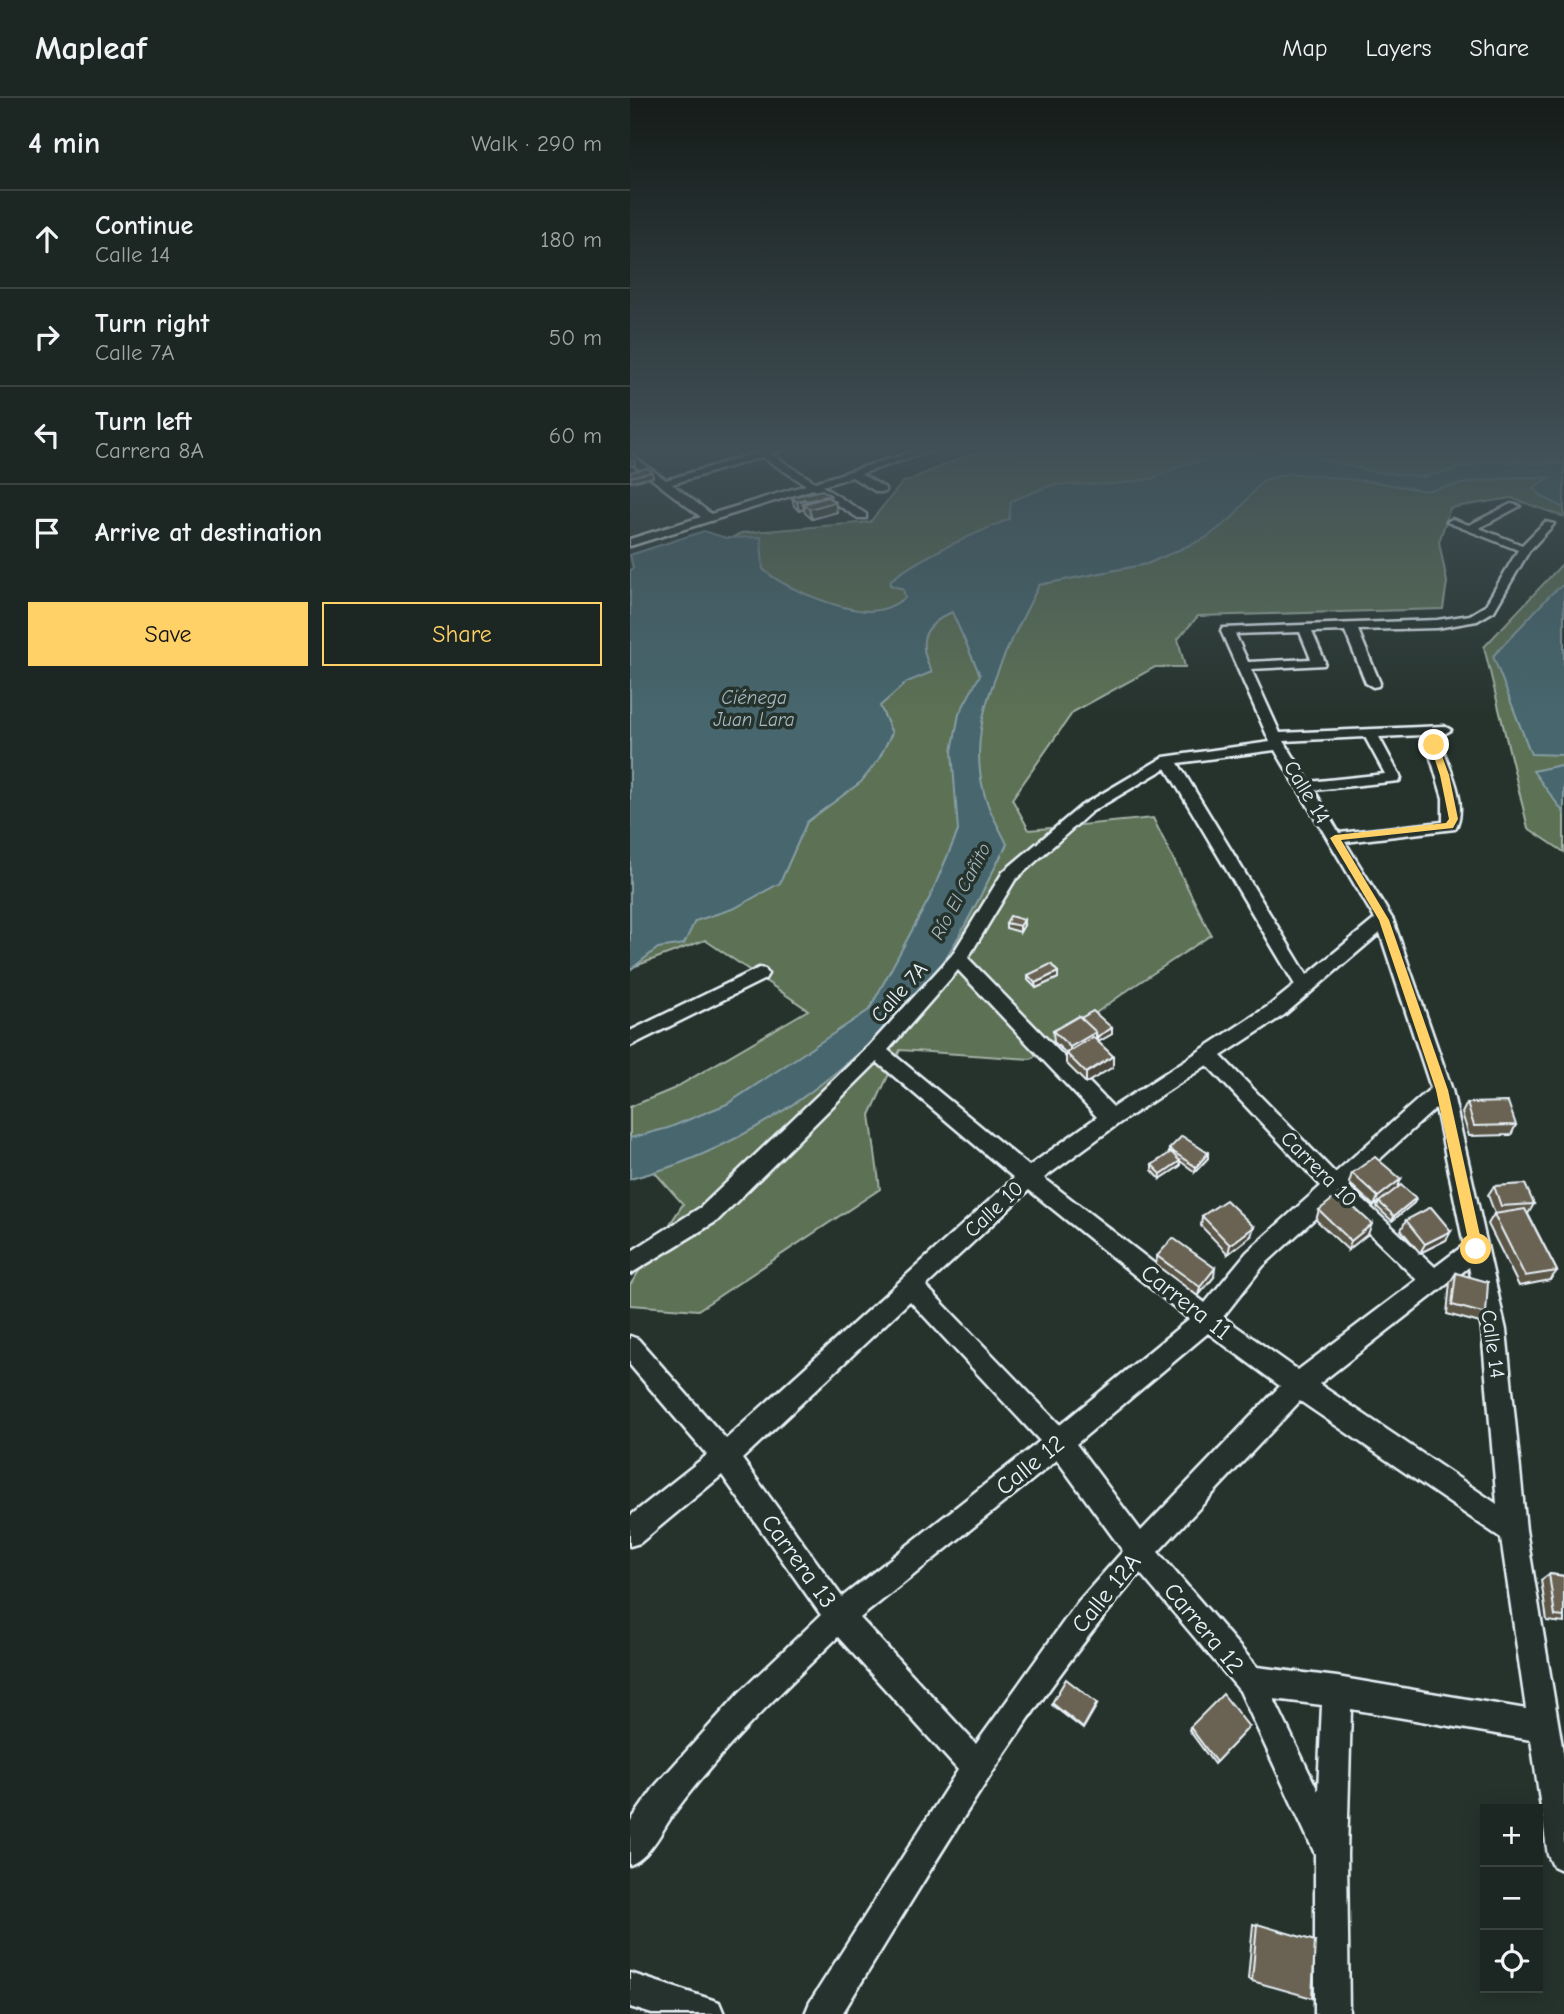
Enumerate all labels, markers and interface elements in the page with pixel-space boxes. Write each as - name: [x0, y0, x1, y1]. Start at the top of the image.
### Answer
- text: Mapleaf: [35, 29, 147, 67]
- text: Map: [1282, 34, 1328, 62]
- text: Layers: [1366, 34, 1431, 62]
- text: Share: [1469, 34, 1529, 62]
- text: 4 min: [28, 126, 100, 161]
- text: Walk · 290 m: [471, 130, 602, 157]
- text: Continue: [95, 211, 193, 241]
- icon: ahead: [28, 220, 66, 258]
- text: 180 m: [540, 226, 602, 253]
- text: Calle 14: [95, 241, 170, 268]
- text: Turn right: [95, 309, 209, 339]
- icon: right: [28, 318, 66, 356]
- text: 50 m: [549, 324, 602, 351]
- text: Calle 7A: [95, 339, 175, 366]
- text: Turn left: [95, 407, 192, 437]
- icon: left: [28, 416, 66, 454]
- text: 60 m: [549, 422, 602, 449]
- text: Carrera 8A: [95, 437, 204, 464]
- icon: arrive: [28, 514, 66, 552]
- text: Arrive at destination: [95, 518, 322, 548]
- button: Save: [28, 602, 308, 666]
- button: Share: [322, 602, 602, 666]
- water label: Ciénega Juan Lara: [712, 687, 795, 731]
- route end: [1418, 729, 1449, 760]
- street label: Calle 14: [1279, 756, 1335, 828]
- water label: Río El Cañito: [926, 840, 995, 943]
- street label: Calle 7A: [866, 957, 932, 1027]
- street label: Carrera 10: [1276, 1126, 1362, 1212]
- street label: Calle 10: [960, 1176, 1028, 1242]
- route start: [1460, 1233, 1491, 1264]
- street label: Carrera 11: [1136, 1258, 1236, 1346]
- street label: Calle 14: [1476, 1308, 1510, 1380]
- street label: Calle 12: [990, 1429, 1070, 1501]
- street label: Carrera 13: [756, 1509, 842, 1613]
- street label: Calle 12A: [1066, 1548, 1146, 1638]
- street label: Carrera 12: [1158, 1577, 1250, 1679]
- map controls: [1480, 1804, 1543, 1993]
- button: +: [1480, 1804, 1543, 1867]
- button: −: [1480, 1867, 1543, 1930]
- button: locate: [1480, 1930, 1543, 1993]

